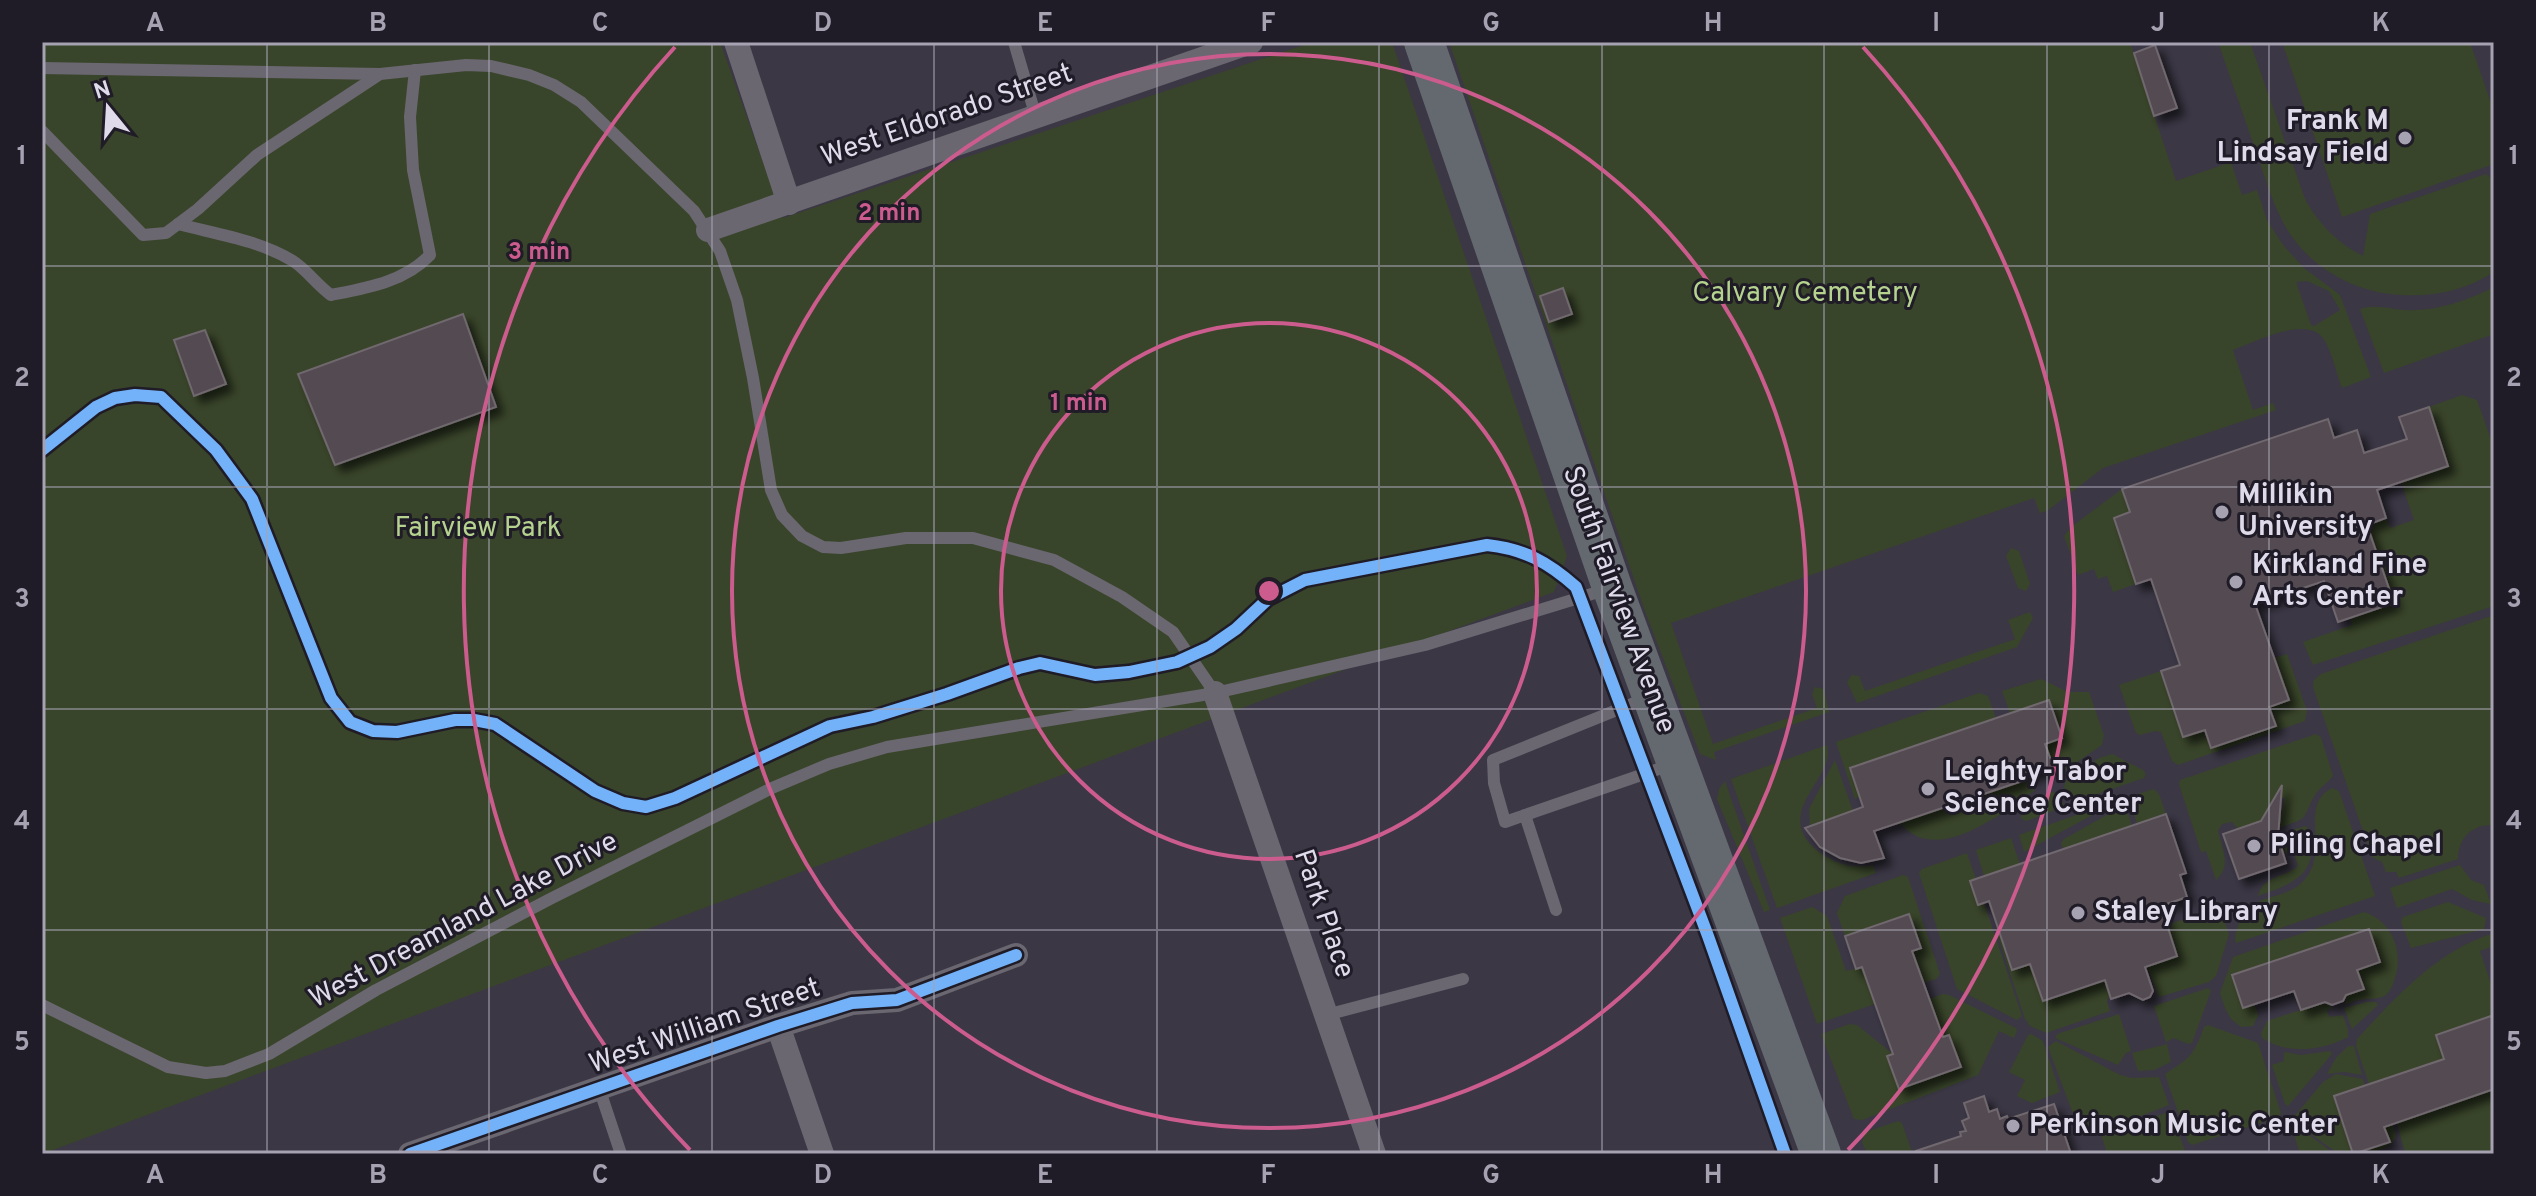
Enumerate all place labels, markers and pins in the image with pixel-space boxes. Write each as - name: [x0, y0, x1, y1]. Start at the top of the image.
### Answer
- place label: Frank M Lindsay Field: [2217, 104, 2389, 172]
- marker: Frank M Lindsay Field: [2396, 129, 2414, 147]
- place label: Millikin University: [2238, 478, 2373, 546]
- marker: Millikin University: [2213, 503, 2231, 521]
- place label: Kirkland Fine Arts Center: [2252, 548, 2427, 616]
- marker: Kirkland Fine Arts Center: [2227, 573, 2245, 591]
- centre of rings: [1255, 577, 1283, 605]
- place label: Leighty-Tabor Science Center: [1944, 755, 2142, 823]
- marker: Leighty-Tabor Science Center: [1919, 780, 1937, 798]
- place label: Piling Chapel: [2270, 828, 2442, 864]
- marker: Piling Chapel: [2245, 837, 2263, 855]
- place label: Staley Library: [2094, 895, 2278, 931]
- marker: Staley Library: [2069, 904, 2087, 922]
- place label: Perkinson Music Center: [2029, 1108, 2338, 1144]
- marker: Perkinson Music Center: [2004, 1117, 2022, 1135]

